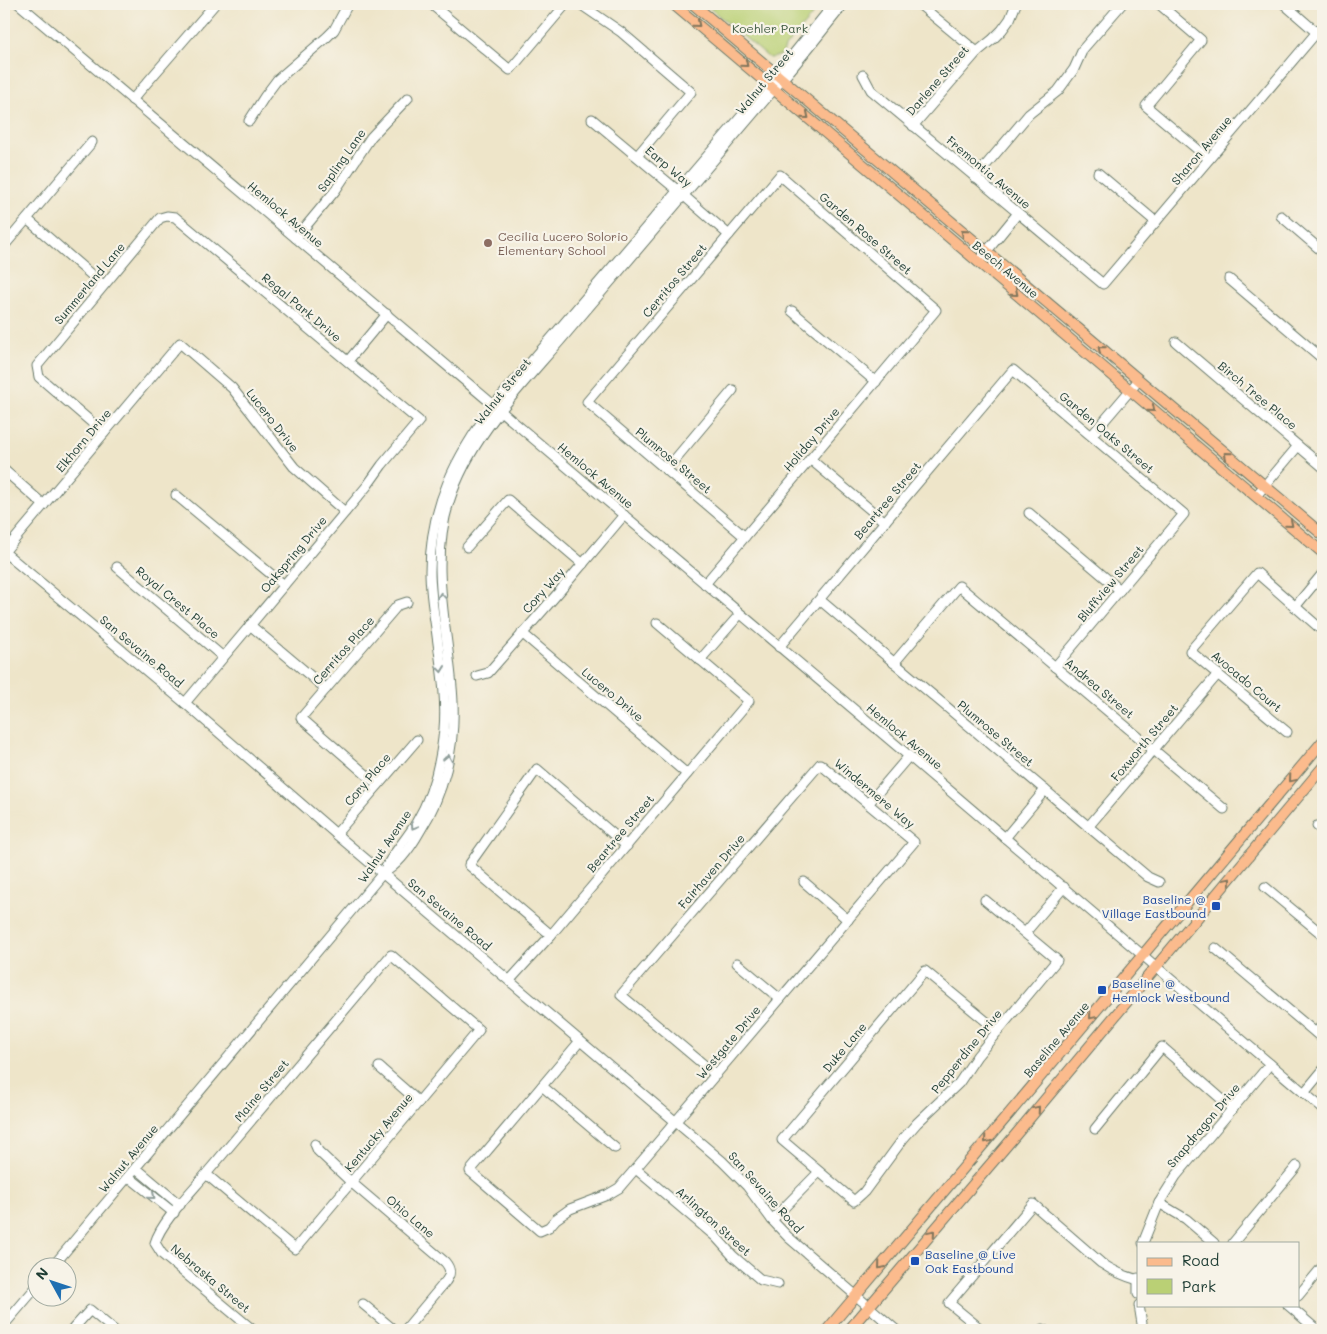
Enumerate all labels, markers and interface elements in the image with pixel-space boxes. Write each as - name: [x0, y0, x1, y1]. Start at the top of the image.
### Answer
- one-way arrow: [691, 18, 700, 27]
- park label: Koehler Park: [732, 20, 808, 36]
- street label: Darlene Street: [902, 41, 972, 119]
- street label: Walnut Street: [732, 45, 796, 117]
- one-way arrow: [739, 58, 748, 67]
- one-way arrow: [800, 110, 809, 118]
- street label: Sharon Avenue: [1167, 112, 1235, 188]
- street label: Sapling Lane: [313, 125, 369, 195]
- street label: Fremontia Avenue: [944, 132, 1034, 212]
- street label: Earp Way: [642, 142, 696, 190]
- street label: Hemlock Avenue: [245, 178, 327, 250]
- street label: Garden Rose Street: [816, 188, 916, 278]
- place label: Cecilia Lucero Solorio Elementary School: [498, 228, 628, 258]
- one-way arrow: [961, 230, 970, 238]
- marker: Cecilia Lucero Solorio Elementary School: [482, 237, 494, 249]
- street label: Beech Avenue: [970, 237, 1042, 301]
- street label: Summerland Lane: [50, 239, 128, 327]
- street label: Cerritos Street: [638, 240, 710, 320]
- street label: Regal Park Drive: [259, 269, 345, 345]
- one-way arrow: [1009, 287, 1018, 296]
- one-way arrow: [1098, 346, 1107, 355]
- street label: Walnut Street: [470, 354, 534, 428]
- street label: Birch Tree Place: [1215, 357, 1301, 433]
- street label: Lucero Drive: [243, 385, 303, 455]
- street label: Garden Oaks Street: [1056, 388, 1158, 476]
- street label: Holiday Drive: [779, 403, 843, 475]
- one-way arrow: [1147, 403, 1156, 412]
- street label: Elkhorn Drive: [52, 405, 114, 475]
- street label: Plumrose Street: [633, 423, 715, 497]
- street label: Hemlock Avenue: [555, 439, 637, 511]
- one-way arrow: [1224, 452, 1233, 460]
- street label: Beartree Street: [850, 458, 924, 542]
- street label: Oakspring Drive: [256, 512, 330, 596]
- one-way arrow: [1284, 519, 1293, 528]
- street label: Bluffview Street: [1073, 541, 1147, 625]
- street label: Royal Crest Place: [133, 562, 223, 642]
- street label: Cory Way: [518, 564, 568, 616]
- one-way arrow: [436, 592, 447, 600]
- street label: San Sevaine Road: [97, 611, 187, 691]
- street label: Cerritos Place: [309, 612, 377, 688]
- street label: Avocado Court: [1208, 647, 1286, 715]
- street label: Andrea Street: [1062, 654, 1138, 722]
- street label: Lucero Drive: [579, 663, 647, 725]
- one-way arrow: [435, 666, 446, 674]
- street label: Plumrose Street: [955, 696, 1037, 770]
- street label: Hemlock Avenue: [864, 700, 946, 772]
- street label: Foxworth Street: [1107, 700, 1181, 784]
- street label: Cory Place: [340, 749, 394, 809]
- one-way arrow: [443, 753, 453, 762]
- street label: Windermere Way: [831, 755, 919, 831]
- one-way arrow: [1288, 773, 1297, 782]
- street label: Beartree Street: [583, 791, 657, 875]
- street label: Walnut Avenue: [354, 806, 414, 886]
- one-way arrow: [410, 821, 420, 830]
- street label: Fairhaven Drive: [674, 830, 748, 912]
- street label: San Sevaine Road: [405, 874, 495, 954]
- one-way arrow: [1222, 878, 1230, 887]
- place label: Baseline @ Village Eastbound: [1102, 891, 1206, 921]
- marker: Baseline @ Village Eastbound: [1210, 900, 1222, 912]
- place label: Baseline @ Hemlock Westbound: [1112, 975, 1230, 1005]
- marker: Baseline @ Hemlock Westbound: [1096, 984, 1108, 996]
- street label: Baseline Avenue: [1020, 998, 1092, 1080]
- street label: Westgate Drive: [692, 1002, 764, 1082]
- street label: Pepperdine Drive: [927, 1006, 1005, 1096]
- one-way arrow: [1089, 1010, 1097, 1019]
- street label: Duke Lane: [818, 1019, 870, 1075]
- street label: Maine Street: [230, 1055, 292, 1125]
- street label: Snapdragon Drive: [1163, 1079, 1243, 1171]
- street label: Kentucky Avenue: [340, 1089, 416, 1175]
- one-way arrow: [1032, 1106, 1040, 1115]
- street label: Walnut Avenue: [95, 1120, 161, 1196]
- one-way arrow: [984, 1134, 993, 1143]
- street label: San Sevaine Road: [725, 1148, 807, 1236]
- street label: Arlington Street: [673, 1183, 755, 1259]
- one-way arrow: [146, 1190, 155, 1199]
- street label: Ohio Lane: [383, 1191, 439, 1241]
- one-way arrow: [926, 1230, 935, 1239]
- street label: Nebraska Street: [168, 1240, 254, 1316]
- legend: [1137, 1242, 1300, 1306]
- place label: Baseline @ Live Oak Eastbound: [925, 1246, 1016, 1276]
- text: Road: [1182, 1250, 1219, 1270]
- marker: Baseline @ Live Oak Eastbound: [909, 1255, 921, 1267]
- north arrow: [28, 1256, 78, 1306]
- one-way arrow: [878, 1261, 887, 1270]
- text: N: [31, 1263, 52, 1284]
- text: Park: [1182, 1276, 1216, 1296]

